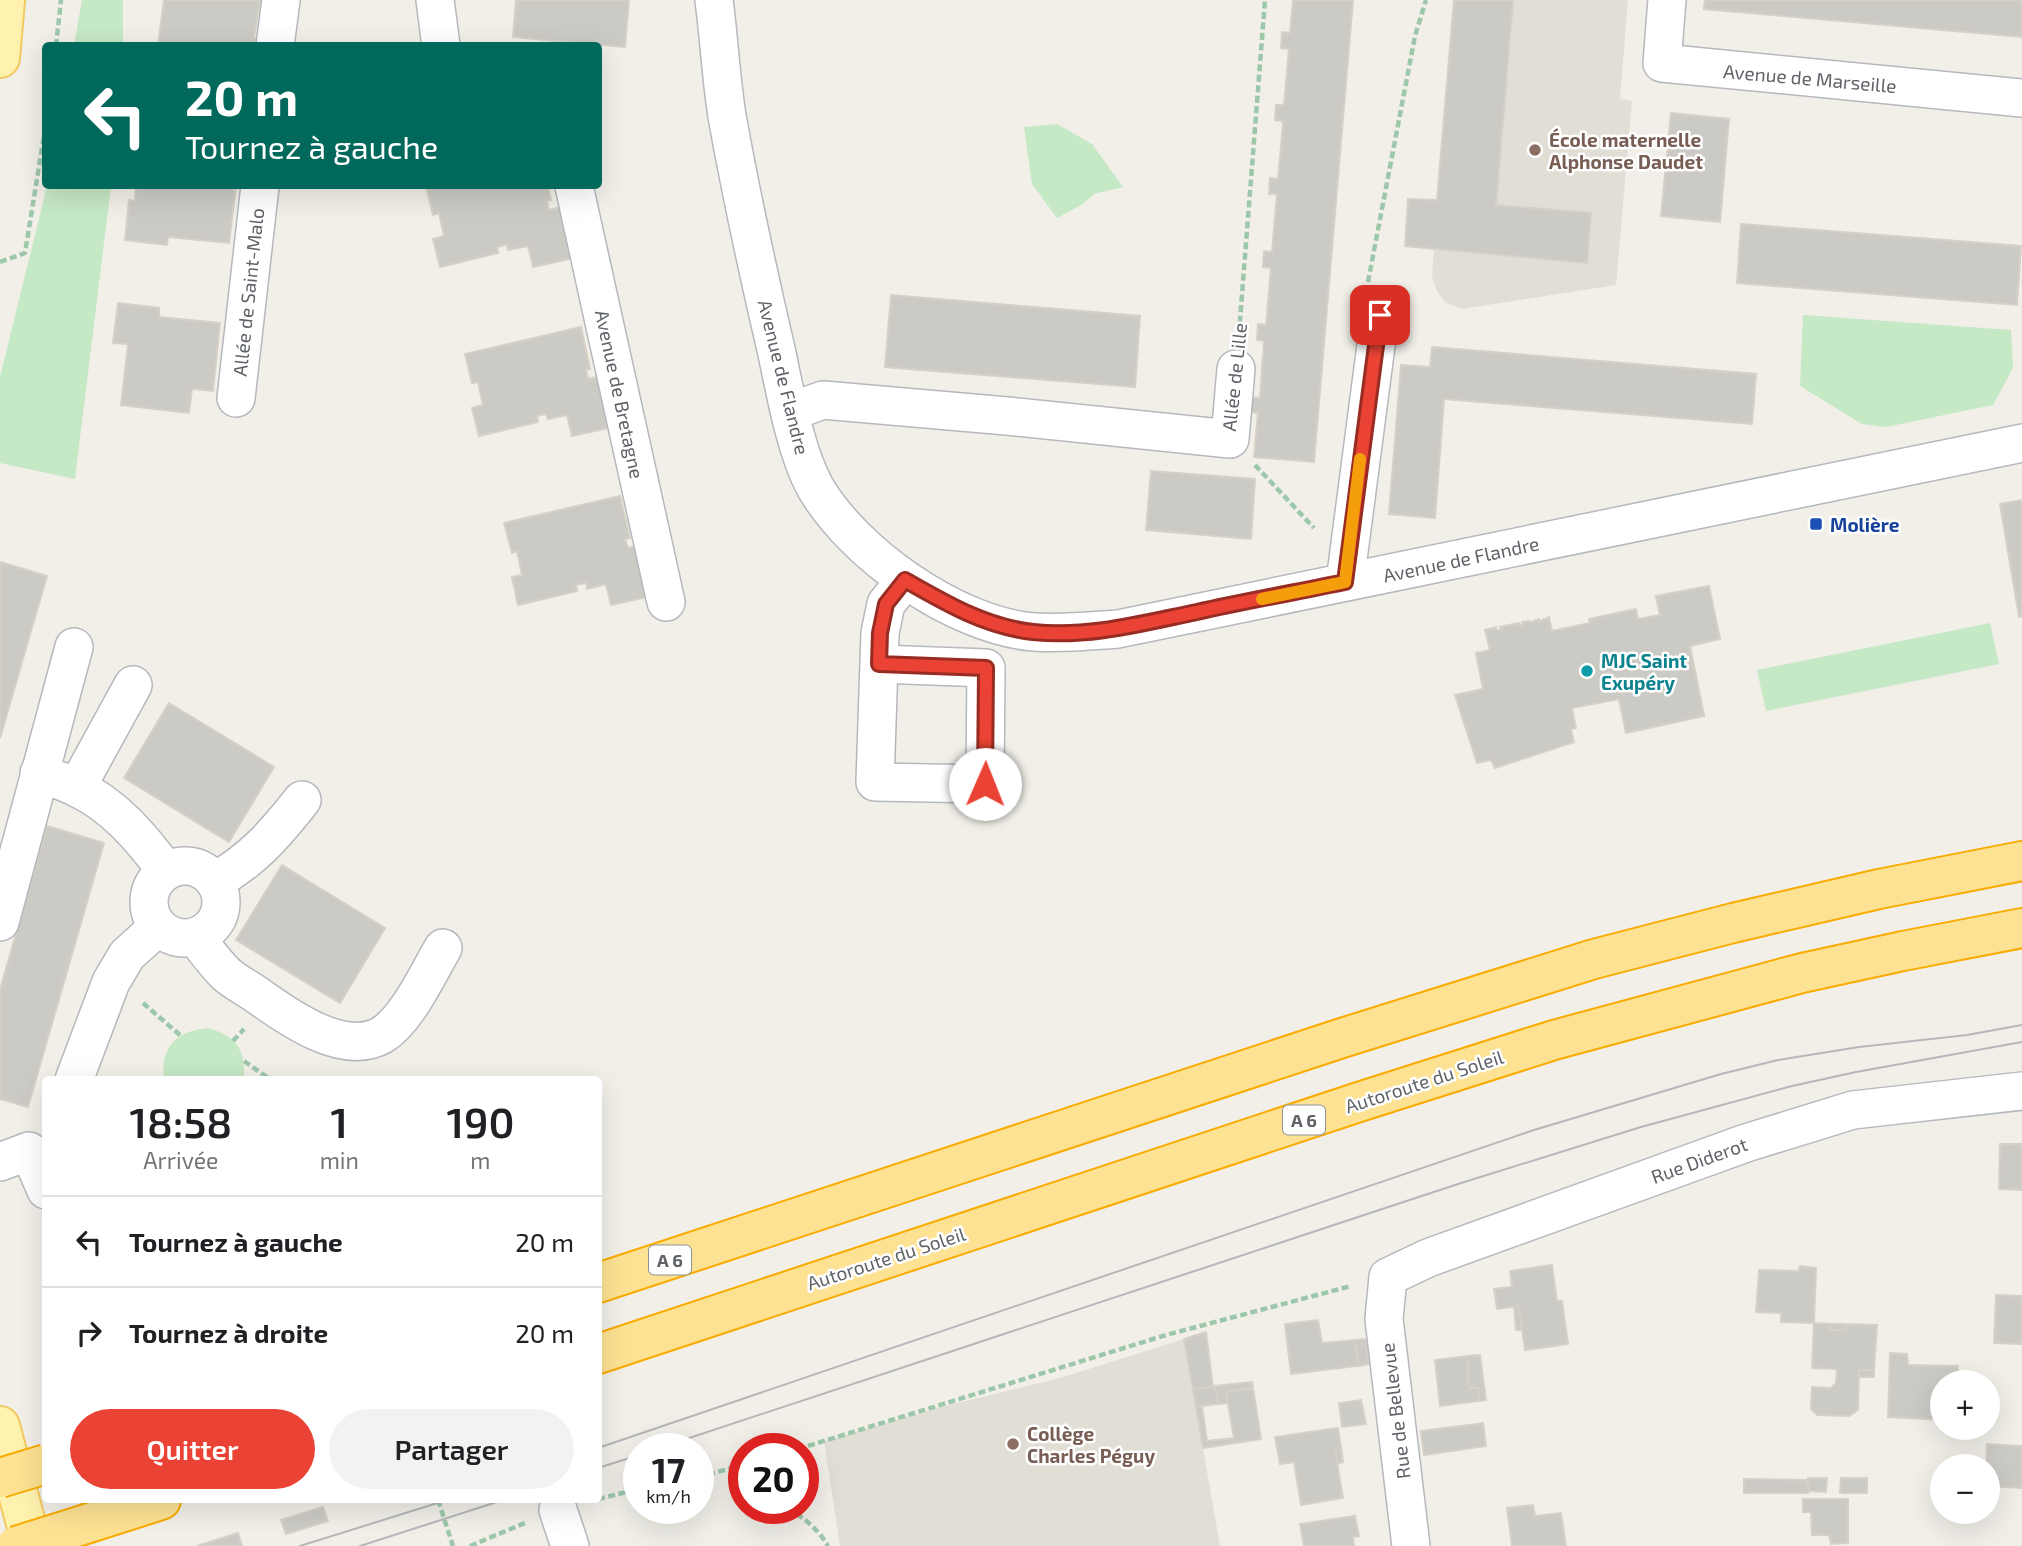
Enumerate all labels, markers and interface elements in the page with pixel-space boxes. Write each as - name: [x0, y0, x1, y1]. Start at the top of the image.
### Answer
- street label: Avenue de Marseille: [1722, 59, 1898, 97]
- text: 20 m: [185, 67, 298, 126]
- icon: left: [70, 70, 161, 161]
- text: Tournez à gauche: [185, 127, 438, 165]
- place label: École maternelle Alphonse Daudet: [1549, 127, 1703, 173]
- marker: École maternelle Alphonse Daudet: [1527, 142, 1543, 158]
- street label: Allée de Saint-Malo: [228, 207, 268, 377]
- pin: [1350, 285, 1410, 345]
- icon: arrive: [1361, 296, 1399, 334]
- street label: Avenue de Flandre: [754, 297, 814, 457]
- street label: Avenue de Bretagne: [591, 307, 649, 481]
- street label: Allée de Lille: [1217, 322, 1251, 432]
- place label: Molière: [1830, 513, 1900, 536]
- marker: Molière: [1808, 516, 1824, 532]
- street label: Avenue de Flandre: [1381, 531, 1541, 587]
- place label: MJC Saint Exupéry: [1601, 649, 1687, 695]
- marker: MJC Saint Exupéry: [1579, 663, 1595, 679]
- position arrow: [948, 747, 1022, 821]
- street label: Autoroute du Soleil: [1342, 1044, 1506, 1117]
- text: 18:58: [130, 1096, 232, 1146]
- text: 1: [331, 1096, 348, 1146]
- text: 190: [446, 1096, 514, 1146]
- road number: A 6: [1283, 1106, 1325, 1134]
- street label: Rue Diderot: [1648, 1132, 1750, 1188]
- text: Arrivée: [143, 1146, 218, 1174]
- text: min: [320, 1146, 359, 1174]
- text: m: [470, 1146, 491, 1174]
- street label: Autoroute du Soleil: [804, 1221, 968, 1294]
- icon: left: [70, 1223, 108, 1261]
- text: Tournez à gauche: [129, 1226, 343, 1257]
- text: 20 m: [515, 1226, 574, 1257]
- road number: A 6: [649, 1246, 691, 1274]
- icon: right: [70, 1314, 108, 1352]
- text: Tournez à droite: [129, 1317, 328, 1348]
- text: 20 m: [515, 1317, 574, 1348]
- street label: Rue de Bellevue: [1375, 1342, 1415, 1480]
- map controls: [1930, 1370, 2000, 1524]
- button: +: [1930, 1370, 2000, 1440]
- button: Quitter: [70, 1409, 315, 1489]
- button: Partager: [329, 1409, 574, 1489]
- place label: Collège Charles Péguy: [1027, 1422, 1155, 1468]
- speed limit sign: 20: [728, 1433, 819, 1524]
- marker: Collège Charles Péguy: [1005, 1436, 1021, 1452]
- text: 17: [652, 1448, 685, 1490]
- button: −: [1930, 1454, 2000, 1524]
- text: km/h: [646, 1485, 691, 1507]

